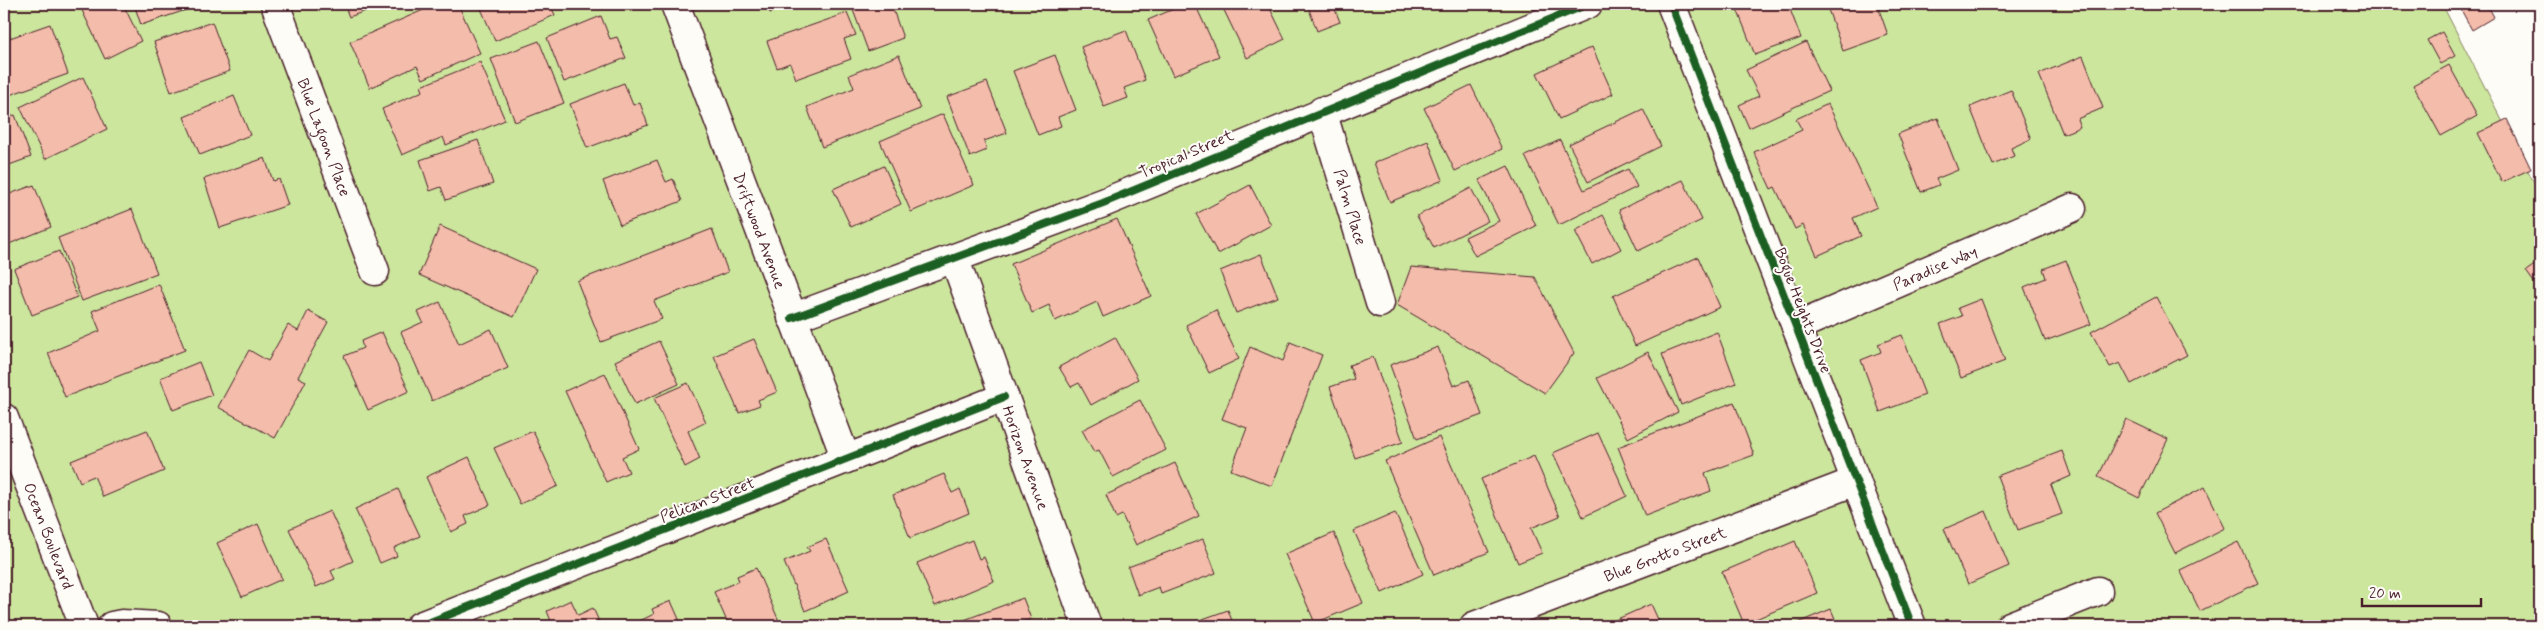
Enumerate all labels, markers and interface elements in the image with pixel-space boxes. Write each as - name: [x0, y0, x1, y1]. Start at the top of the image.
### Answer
- street label: Blue Lagoon Place: [292, 75, 355, 200]
- street label: Tropical Street: [1136, 125, 1238, 184]
- street label: Palm Place: [1328, 167, 1371, 248]
- street label: Driftwood Avenue: [727, 170, 790, 292]
- street label: Paradise Way: [1890, 241, 1981, 296]
- street label: Bogue Heights Drive: [1768, 245, 1836, 377]
- street label: Horizon Avenue: [996, 403, 1053, 513]
- street label: Pelican Street: [657, 473, 758, 528]
- street label: Ocean Boulevard: [18, 480, 78, 592]
- street label: Blue Grotto Street: [1601, 522, 1730, 588]
- scale bar: [2362, 575, 2480, 607]
- text: 20 m: [2369, 584, 2401, 604]

